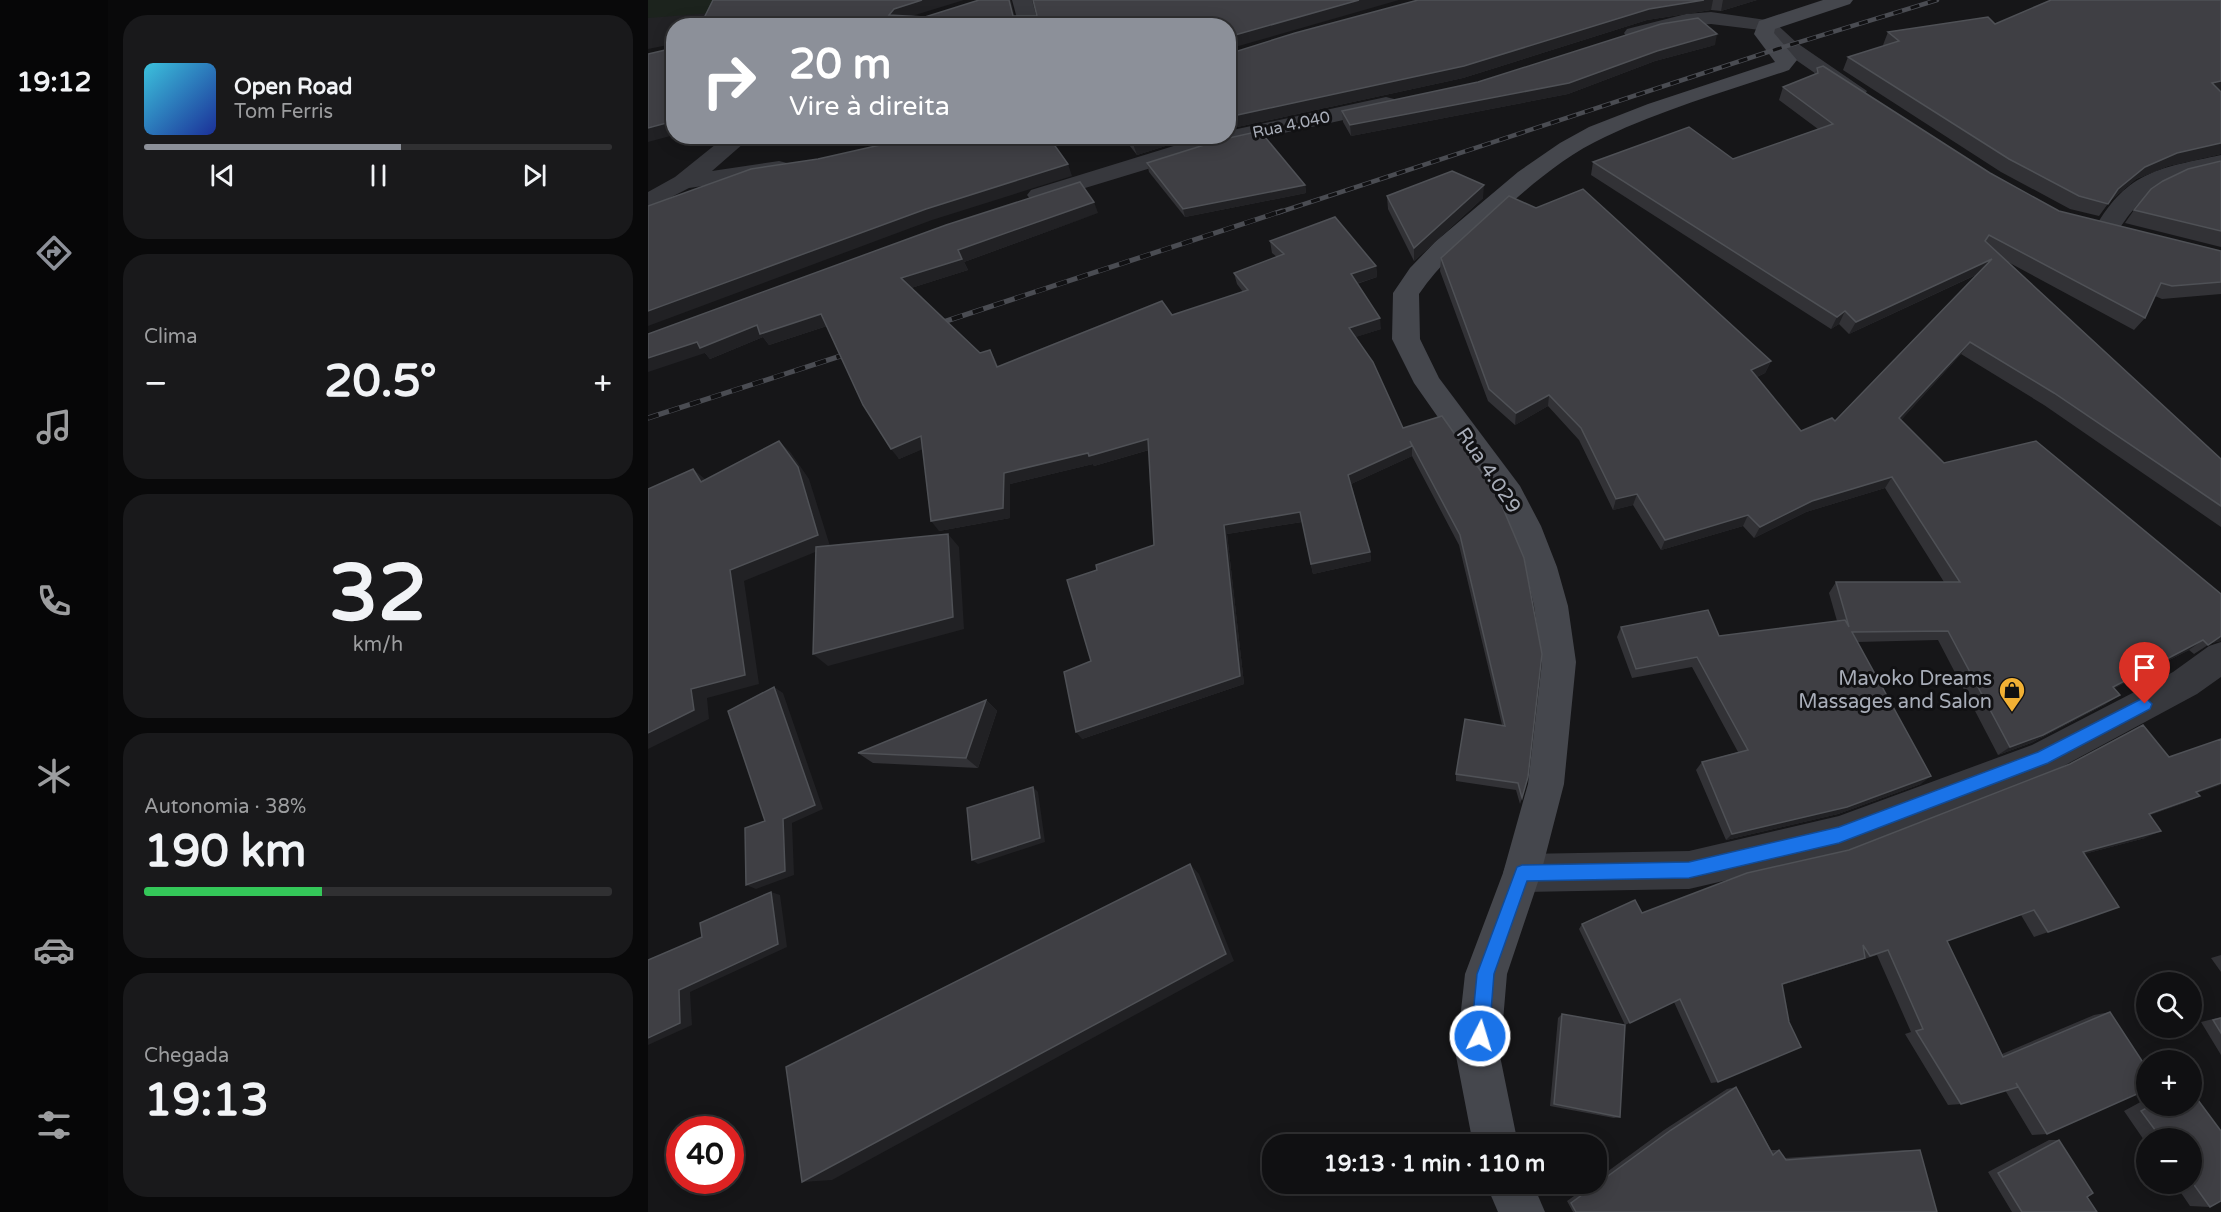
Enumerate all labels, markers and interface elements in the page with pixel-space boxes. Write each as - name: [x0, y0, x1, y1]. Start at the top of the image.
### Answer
- text: 20 m: [789, 39, 891, 90]
- icon: right: [690, 42, 768, 120]
- text: 19:12: [17, 66, 91, 99]
- text: Open Road: [234, 74, 352, 100]
- text: Vire à direita: [789, 90, 950, 123]
- text: Tom Ferris: [234, 100, 333, 124]
- street label: Rua 4.040: [1251, 107, 1332, 143]
- icon: previous: [206, 159, 239, 192]
- icon: pause: [362, 159, 395, 192]
- icon: next: [518, 159, 551, 192]
- icon: directions: [33, 232, 75, 274]
- text: Clima: [144, 325, 197, 349]
- text: 20.5°: [324, 355, 437, 409]
- text: −: [144, 364, 168, 403]
- text: +: [593, 364, 612, 403]
- icon: music: [33, 406, 75, 448]
- street label: Rua 4.029: [1451, 423, 1526, 518]
- text: 32: [329, 547, 427, 641]
- icon: phone: [33, 580, 75, 622]
- text: km/h: [353, 633, 403, 657]
- pin: [2119, 642, 2170, 704]
- icon: arrive: [2128, 651, 2161, 684]
- place label: Mavoko Dreams Massages and Salon: [1798, 667, 1992, 714]
- shop icon: Mavoko Dreams Massages and Salon: [1997, 675, 2027, 713]
- icon: climate: [33, 755, 75, 797]
- text: Autonomia · 38%: [144, 795, 306, 819]
- text: 190 km: [144, 825, 306, 879]
- icon: car: [33, 929, 75, 971]
- map controls: [2136, 972, 2202, 1194]
- button: search: [2136, 972, 2202, 1038]
- position arrow: [1448, 1004, 1512, 1068]
- text: Chegada: [144, 1044, 229, 1068]
- button: +: [2136, 1050, 2202, 1116]
- text: 19:13: [144, 1074, 269, 1128]
- icon: filters: [33, 1104, 75, 1146]
- speed limit sign: 40: [666, 1116, 744, 1194]
- button: −: [2136, 1128, 2202, 1194]
- text: 19:13 · 1 min · 110 m: [1324, 1151, 1545, 1177]

